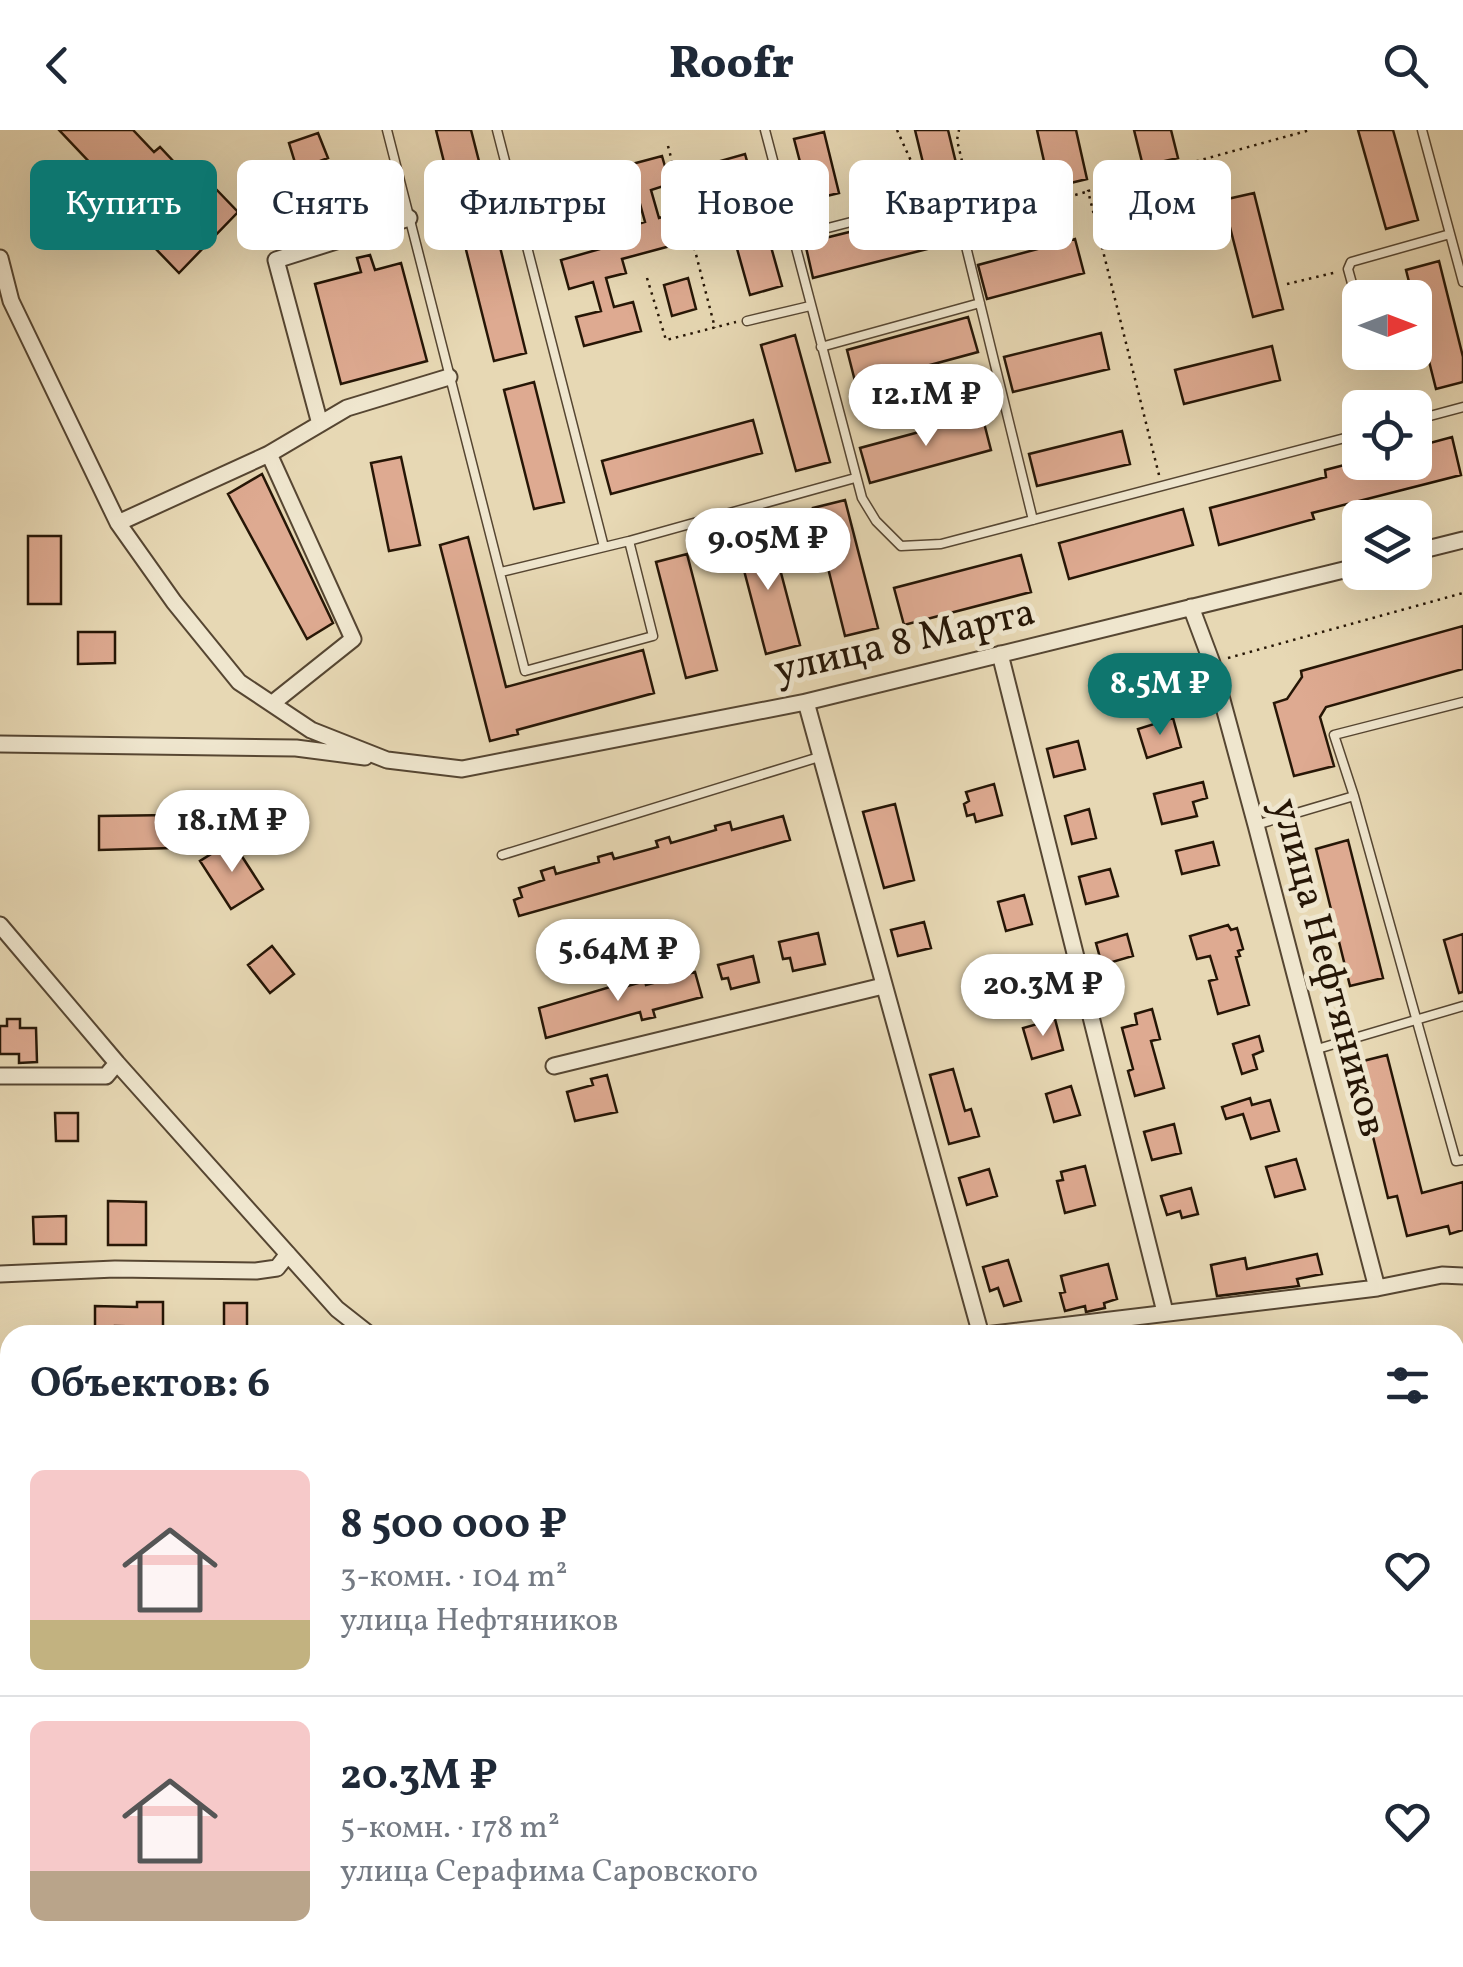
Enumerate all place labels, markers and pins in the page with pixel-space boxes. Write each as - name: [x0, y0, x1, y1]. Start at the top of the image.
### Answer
- pin: 12.1M ₽: [834, 364, 1018, 449]
- pin: 9.05M ₽: [676, 508, 860, 593]
- pin: 8.5M ₽: [1079, 653, 1241, 738]
- pin: 18.1M ₽: [140, 790, 324, 875]
- pin: 5.64M ₽: [526, 919, 710, 1004]
- pin: 20.3M ₽: [951, 954, 1135, 1039]

